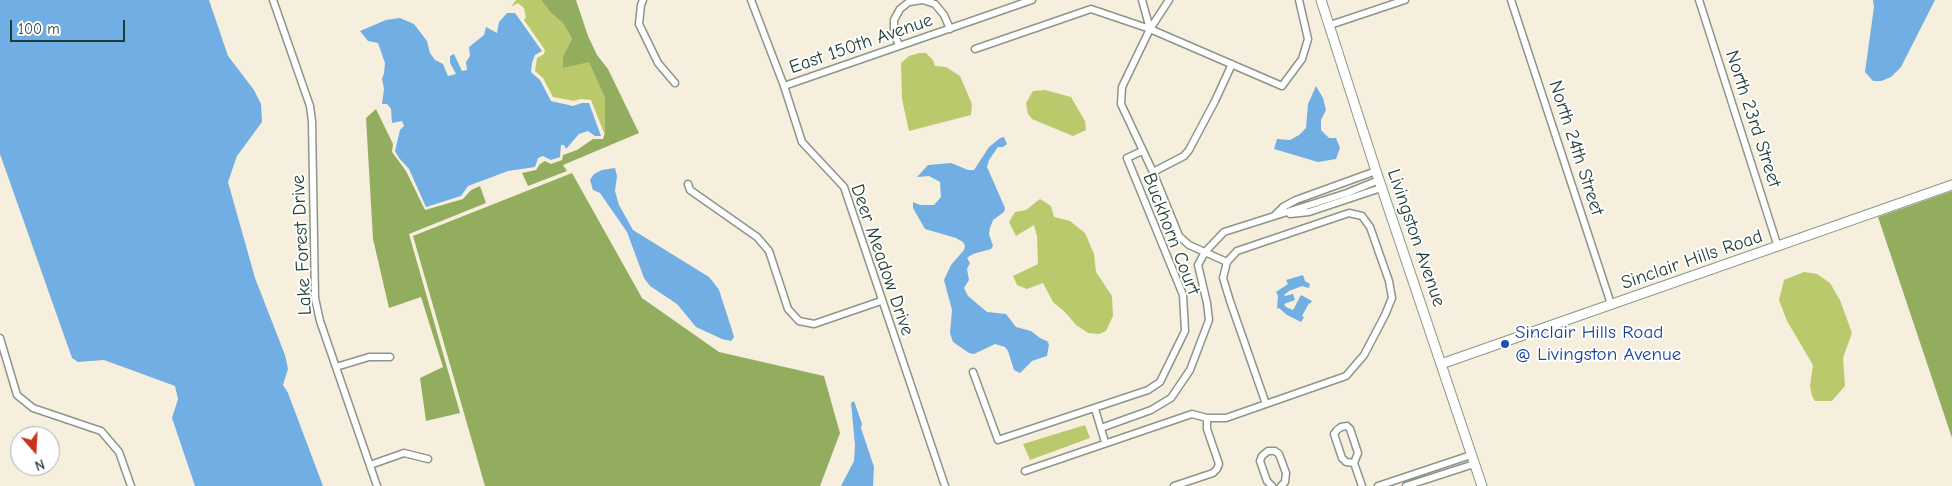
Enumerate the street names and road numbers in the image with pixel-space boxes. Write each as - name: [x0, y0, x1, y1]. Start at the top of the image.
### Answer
- street label: East 150th Avenue: [786, 9, 936, 79]
- street label: North 23rd Street: [1720, 48, 1786, 190]
- street label: North 24th Street: [1543, 78, 1609, 218]
- street label: Livingston Avenue: [1382, 166, 1450, 310]
- street label: Buckhorn Court: [1137, 170, 1205, 298]
- street label: Lake Forest Drive: [287, 174, 317, 316]
- street label: Deer Meadow Drive: [845, 181, 919, 339]
- street label: Sinclair Hills Road: [1618, 225, 1766, 295]

